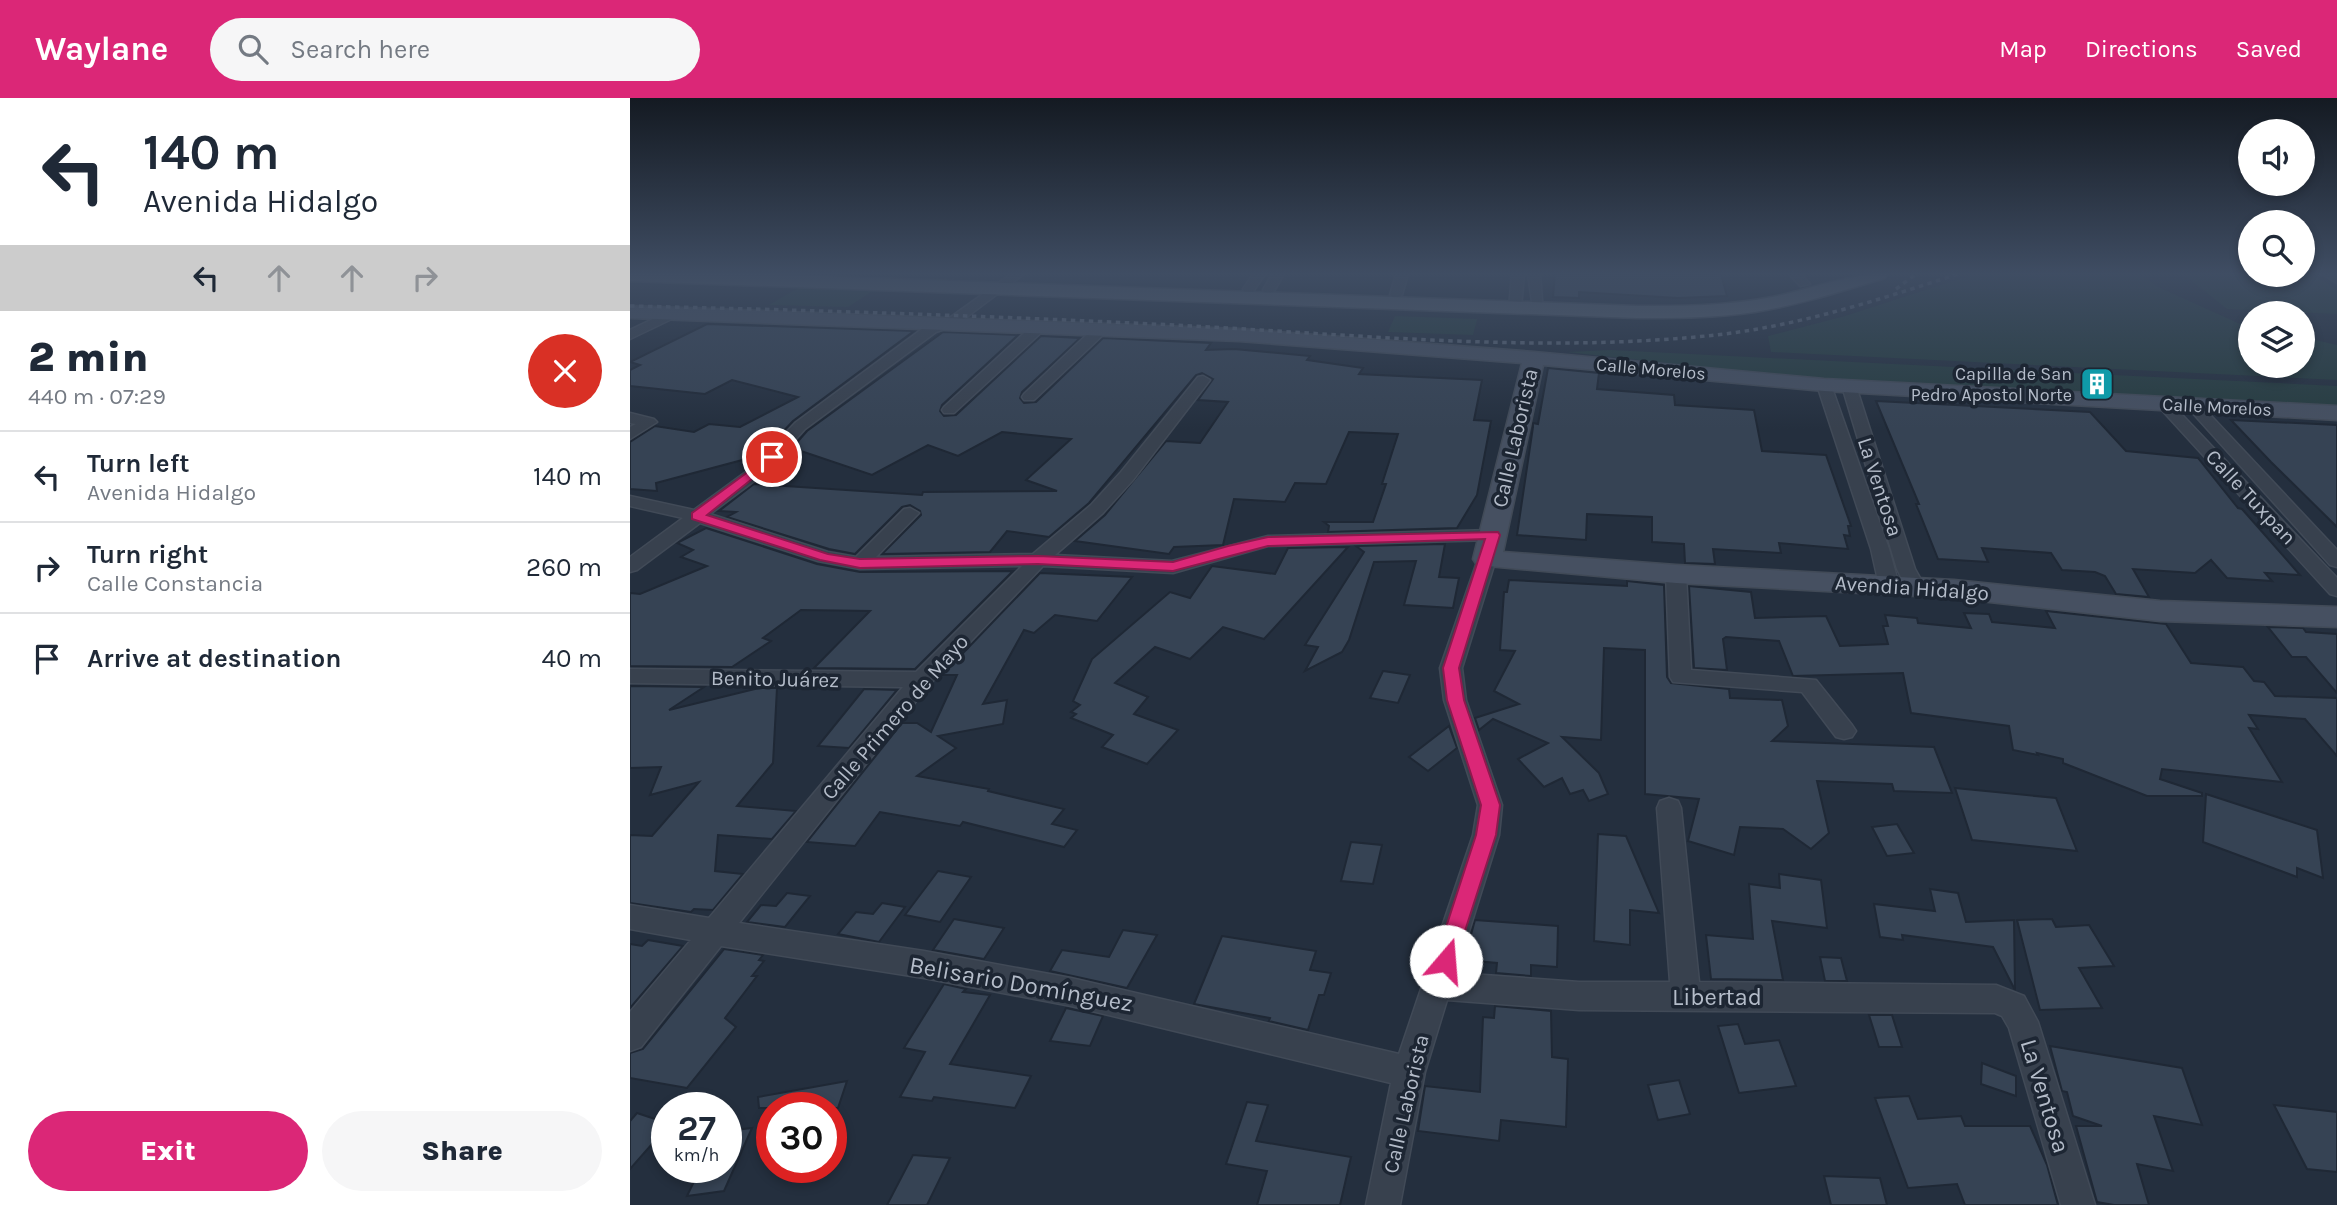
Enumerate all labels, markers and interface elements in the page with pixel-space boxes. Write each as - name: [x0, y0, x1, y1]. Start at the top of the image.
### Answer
- search box: [210, 18, 700, 81]
- text: Waylane: [35, 30, 168, 68]
- icon: search: [234, 30, 272, 68]
- text: Search here: [290, 34, 430, 65]
- text: Map: [1999, 35, 2047, 63]
- text: Directions: [2085, 35, 2198, 63]
- text: Saved: [2236, 35, 2302, 63]
- map controls: [2238, 119, 2315, 378]
- button: sound: [2238, 119, 2315, 196]
- text: 140 m: [143, 124, 280, 181]
- icon: left: [28, 126, 119, 217]
- text: Avenida Hidalgo: [143, 183, 378, 220]
- button: search: [2238, 210, 2315, 287]
- icon: left: [187, 259, 225, 297]
- icon: ahead: [260, 259, 298, 297]
- icon: ahead: [333, 259, 371, 297]
- icon: right: [406, 259, 444, 297]
- button: layers: [2238, 301, 2315, 378]
- text: 2 min: [28, 332, 148, 382]
- button: close: [528, 334, 602, 408]
- street label: Calle Morelos: [1595, 353, 1707, 385]
- place label: Capilla de San Pedro Apostol Norte: [1911, 363, 2072, 406]
- building icon: Capilla de San Pedro Apostol Norte: [2078, 365, 2116, 403]
- street label: Calle Laborista: [1487, 366, 1543, 510]
- text: 440 m · 07:29: [28, 383, 166, 410]
- street label: Calle Morelos: [2162, 393, 2272, 421]
- pin: [742, 427, 802, 487]
- street label: La Ventosa: [1853, 434, 1907, 540]
- icon: arrive: [753, 438, 791, 476]
- street label: Calle Tuxpan: [2201, 445, 2301, 549]
- text: Turn left: [87, 448, 189, 479]
- icon: left: [28, 458, 66, 496]
- text: 140 m: [533, 461, 602, 492]
- text: Avenida Hidalgo: [87, 479, 256, 506]
- text: Turn right: [87, 539, 208, 570]
- icon: right: [28, 549, 66, 587]
- text: 260 m: [526, 552, 602, 583]
- text: Calle Constancia: [87, 570, 263, 597]
- street label: Avendia Hidalgo: [1834, 571, 1990, 605]
- street label: Calle Primero de Mayo: [817, 630, 973, 804]
- icon: arrive: [28, 640, 66, 678]
- text: Arrive at destination: [87, 643, 341, 674]
- text: 40 m: [542, 643, 602, 674]
- street label: Benito Juárez: [711, 666, 839, 692]
- position arrow: [1409, 924, 1483, 998]
- street label: Belisario Domínguez: [907, 951, 1135, 1017]
- street label: Libertad: [1672, 983, 1762, 1011]
- street label: Calle Laborista: [1378, 1032, 1434, 1176]
- street label: La Ventosa: [2014, 1036, 2076, 1156]
- speed limit sign: 30: [756, 1092, 847, 1183]
- text: 27: [677, 1108, 716, 1149]
- button: Exit: [28, 1111, 308, 1191]
- button: Share: [322, 1111, 602, 1191]
- text: km/h: [674, 1144, 719, 1166]

